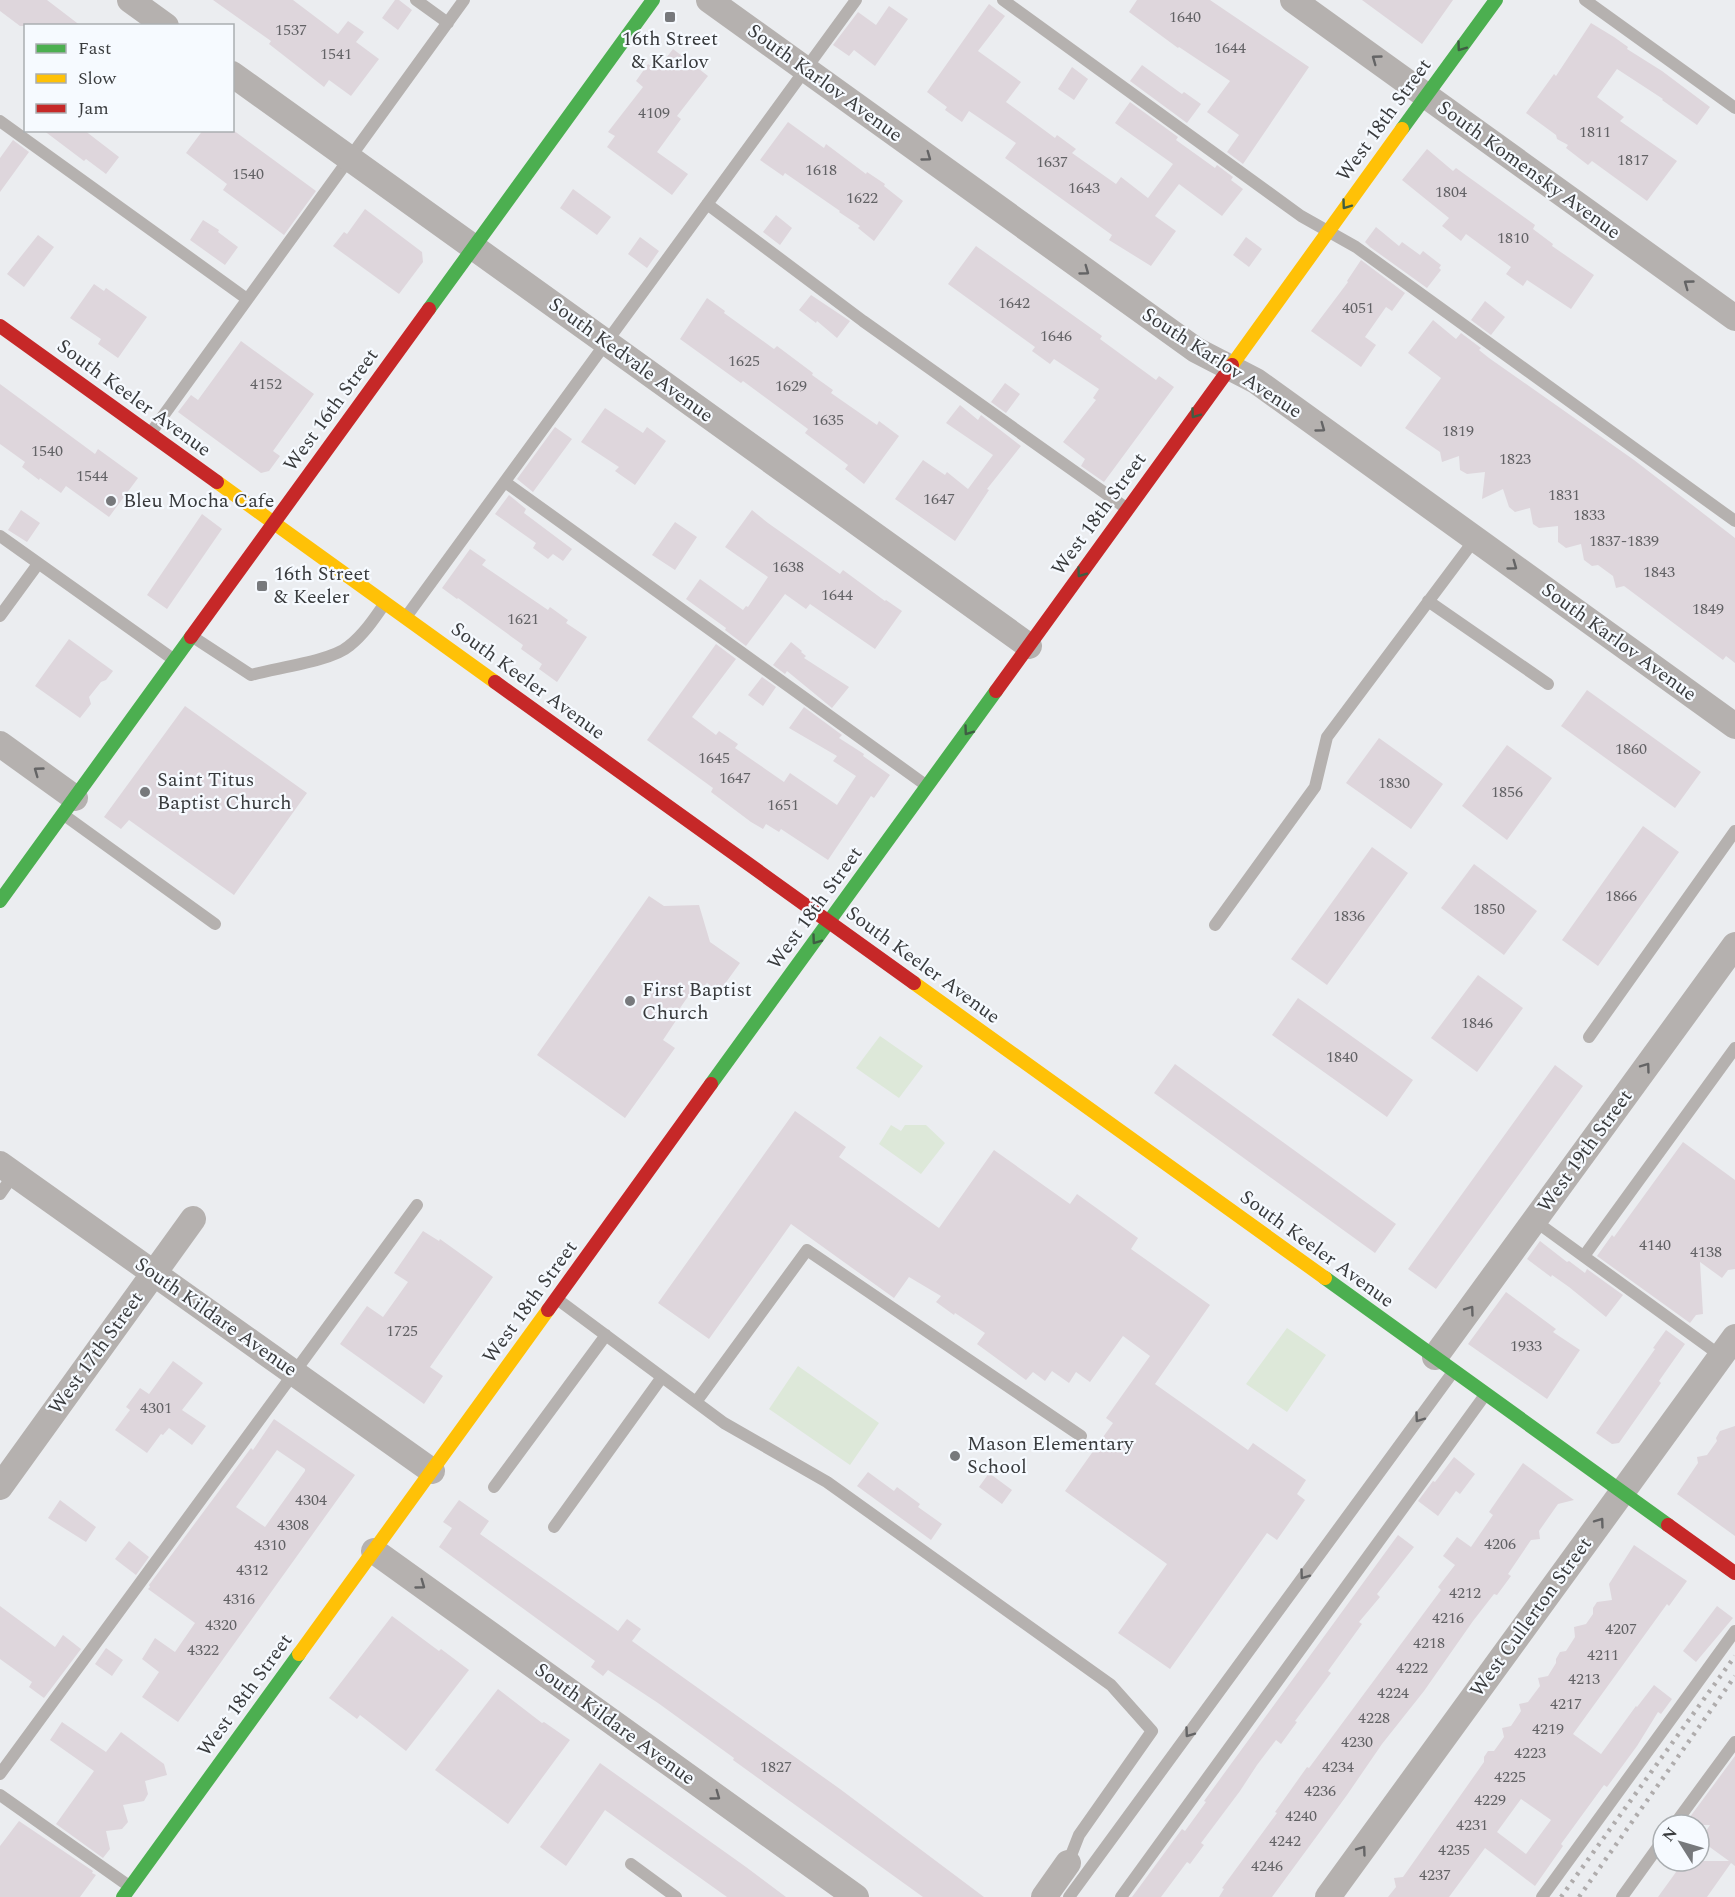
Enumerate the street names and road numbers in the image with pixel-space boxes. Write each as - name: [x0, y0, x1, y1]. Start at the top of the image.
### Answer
- street label: South Karlov Avenue: [741, 16, 909, 150]
- street label: West 18th Street: [1329, 52, 1439, 188]
- street label: South Komensky Avenue: [1431, 93, 1627, 247]
- street label: South Kedvale Avenue: [542, 290, 720, 430]
- street label: South Karlov Avenue: [1136, 300, 1308, 426]
- street label: South Keeler Avenue: [51, 332, 217, 464]
- street label: West 16th Street: [276, 342, 386, 478]
- street label: West 18th Street: [1044, 446, 1154, 582]
- street label: South Karlov Avenue: [1535, 575, 1703, 709]
- street label: South Keeler Avenue: [445, 615, 611, 747]
- street label: West 18th Street: [760, 840, 870, 976]
- street label: South Keeler Avenue: [840, 899, 1006, 1031]
- street label: West 19th Street: [1530, 1083, 1640, 1219]
- street label: South Keeler Avenue: [1234, 1183, 1400, 1315]
- street label: West 18th Street: [475, 1234, 585, 1370]
- street label: South Kildare Avenue: [128, 1249, 304, 1385]
- street label: West 17th Street: [41, 1285, 151, 1421]
- street label: West Cullerton Street: [1463, 1531, 1599, 1703]
- street label: West 18th Street: [190, 1627, 300, 1763]
- street label: South Kildare Avenue: [528, 1655, 702, 1793]

